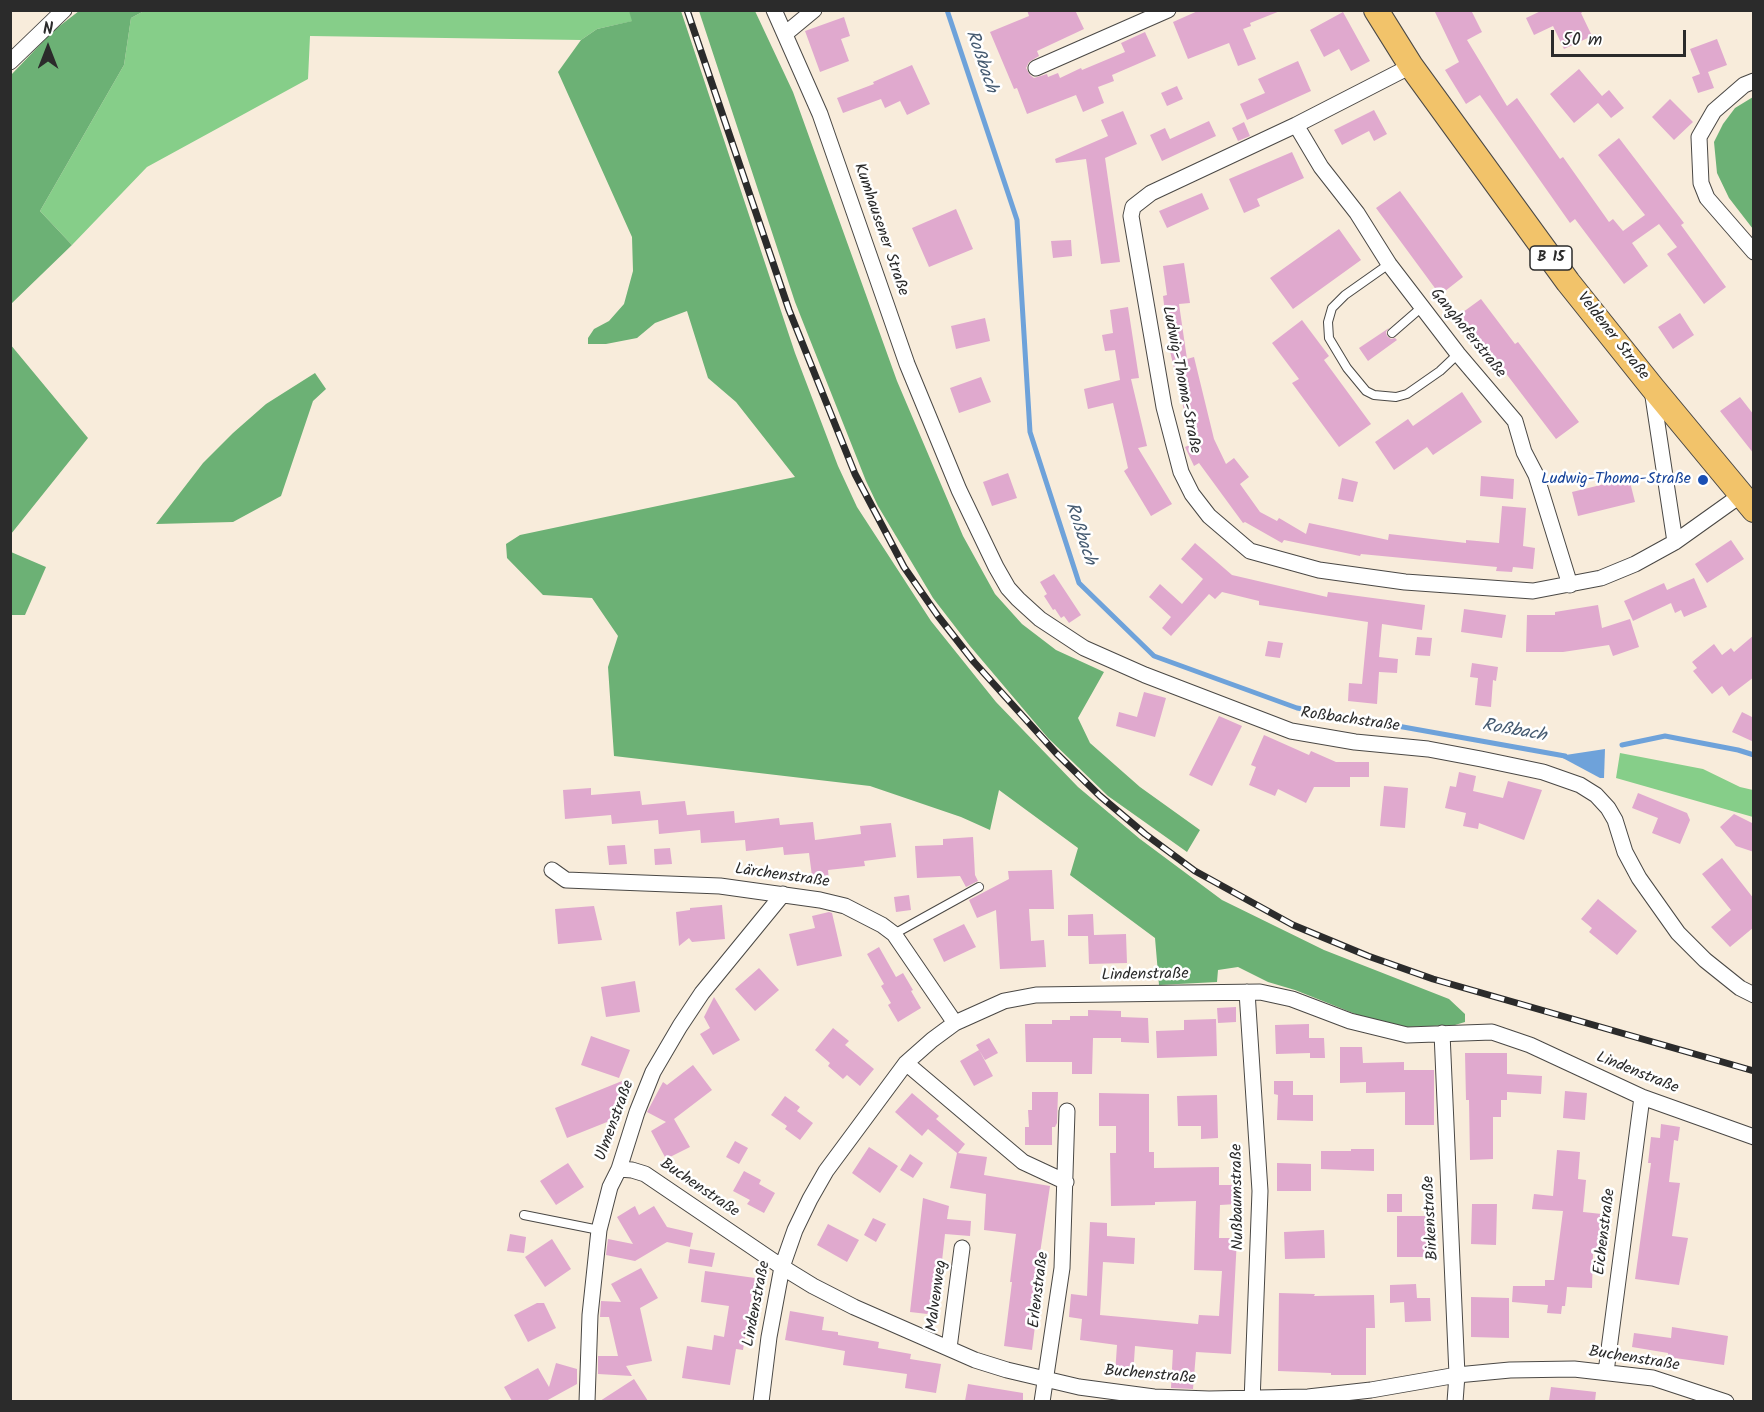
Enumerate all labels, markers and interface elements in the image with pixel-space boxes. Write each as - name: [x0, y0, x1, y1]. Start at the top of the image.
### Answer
- text: N: [43, 17, 53, 42]
- north arrow: [18, 18, 78, 78]
- scale bar: [1554, 18, 1689, 56]
- text: 50 m: [1562, 26, 1602, 55]
- water label: Roßbach: [959, 28, 1001, 96]
- street label: Kumhausener Straße: [848, 161, 912, 299]
- road number: B 15: [1530, 246, 1572, 270]
- street label: Ganghoferstraße: [1425, 285, 1509, 383]
- street label: Veldener Straße: [1572, 289, 1652, 385]
- street label: Ludwig-Thoma-Straße: [1156, 305, 1204, 455]
- place label: Ludwig-Thoma-Straße: [1541, 470, 1691, 490]
- marker: Ludwig-Thoma-Straße: [1696, 473, 1710, 487]
- water label: Roßbach: [1059, 500, 1099, 568]
- street label: Roßbachstraße: [1299, 705, 1401, 737]
- water label: Roßbach: [1480, 716, 1548, 748]
- street label: Lärchenstraße: [733, 861, 831, 893]
- street label: Lindenstraße: [1101, 966, 1189, 986]
- street label: Lindenstraße: [1593, 1049, 1681, 1099]
- street label: Ulmenstraße: [593, 1078, 639, 1164]
- street label: Nußbaumstraße: [1228, 1144, 1250, 1250]
- street label: Buchenstraße: [656, 1155, 742, 1223]
- street label: Birkenstraße: [1420, 1175, 1444, 1261]
- street label: Eichenstraße: [1591, 1188, 1621, 1276]
- street label: Erlenstraße: [1026, 1251, 1054, 1329]
- street label: Lindenstraße: [740, 1259, 776, 1349]
- street label: Malvenweg: [923, 1259, 953, 1333]
- street label: Buchenstraße: [1587, 1343, 1681, 1377]
- street label: Buchenstraße: [1103, 1362, 1197, 1390]

